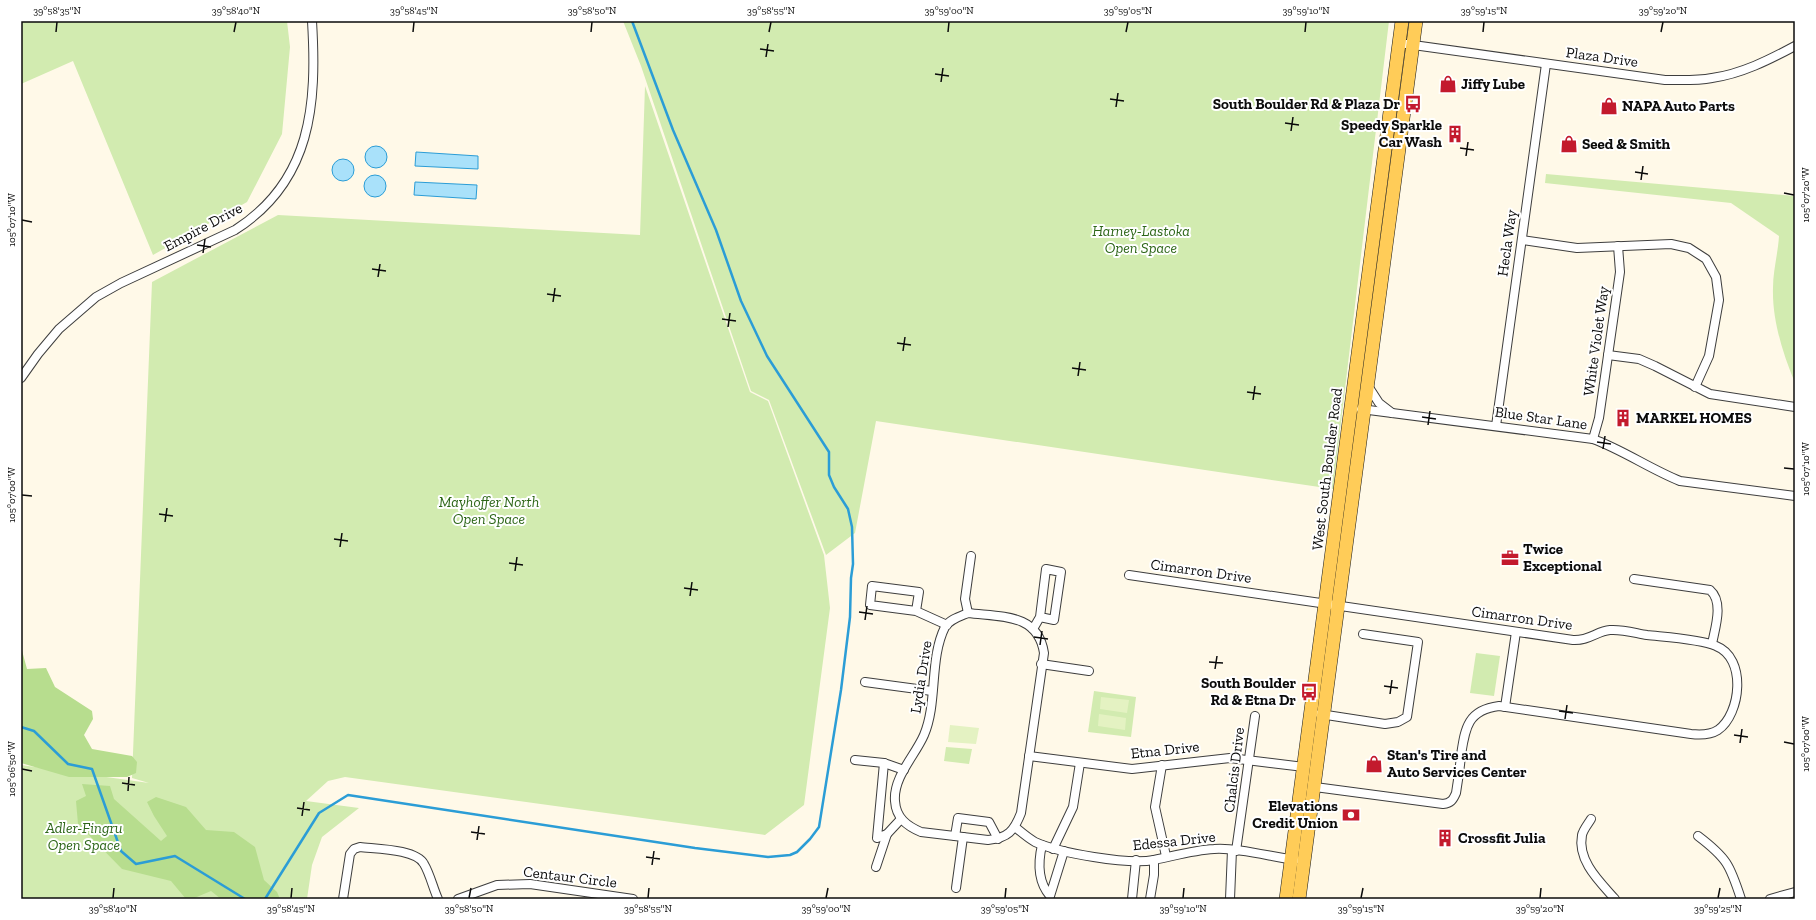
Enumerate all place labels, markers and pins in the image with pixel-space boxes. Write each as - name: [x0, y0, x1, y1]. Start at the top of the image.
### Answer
- shop icon: Jiffy Lube: [1438, 74, 1458, 94]
- place label: Jiffy Lube: [1461, 75, 1525, 93]
- bus stop icon: South Boulder Rd & Plaza Dr: [1403, 94, 1423, 114]
- place label: South Boulder Rd & Plaza Dr: [1213, 95, 1400, 113]
- shop icon: NAPA Auto Parts: [1599, 96, 1619, 116]
- place label: NAPA Auto Parts: [1622, 97, 1735, 115]
- place label: Speedy Sparkle Car Wash: [1341, 116, 1442, 151]
- building icon: Speedy Sparkle Car Wash: [1445, 124, 1465, 144]
- shop icon: Seed & Smith: [1559, 134, 1579, 154]
- place label: Seed & Smith: [1582, 135, 1670, 153]
- building icon: MARKEL HOMES: [1613, 408, 1633, 428]
- place label: MARKEL HOMES: [1636, 409, 1752, 427]
- place label: Twice Exceptional: [1523, 540, 1602, 575]
- office icon: Twice Exceptional: [1500, 548, 1520, 568]
- place label: South Boulder Rd & Etna Dr: [1201, 674, 1296, 709]
- bus stop icon: South Boulder Rd & Etna Dr: [1299, 682, 1319, 702]
- place label: Stan's Tire and Auto Services Center: [1387, 746, 1527, 781]
- shop icon: Stan's Tire and Auto Services Center: [1364, 754, 1384, 774]
- place label: Elevations Credit Union: [1252, 797, 1338, 832]
- bank icon: Elevations Credit Union: [1341, 805, 1361, 825]
- building icon: Crossfit Julia: [1435, 828, 1455, 848]
- place label: Crossfit Julia: [1458, 829, 1546, 847]

